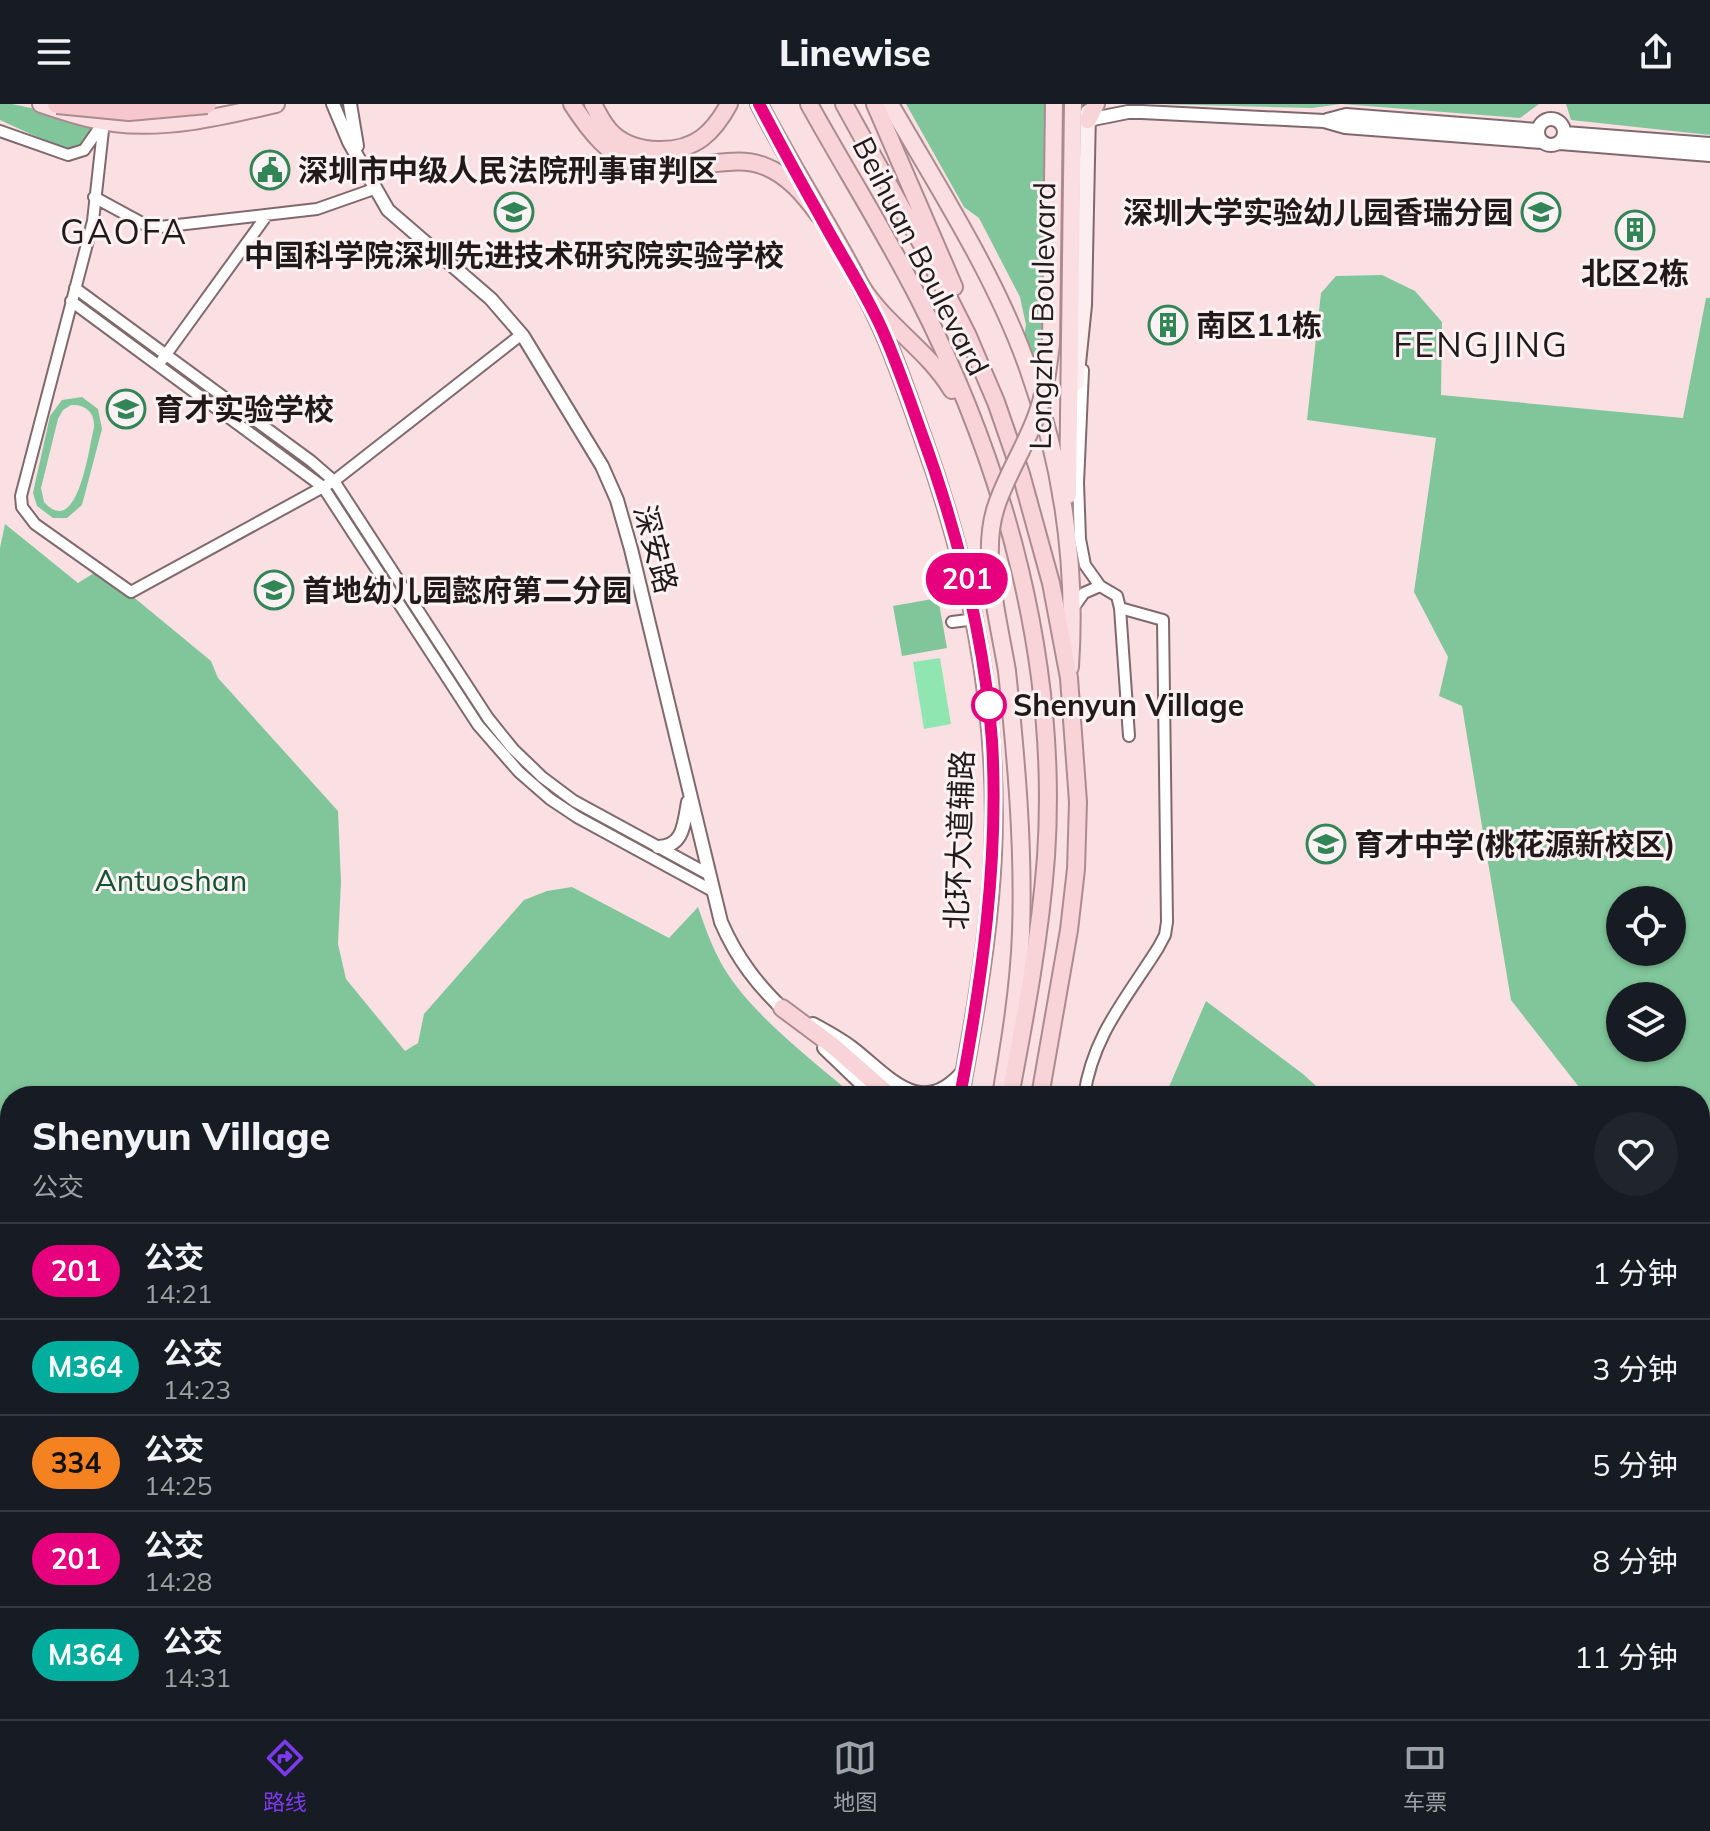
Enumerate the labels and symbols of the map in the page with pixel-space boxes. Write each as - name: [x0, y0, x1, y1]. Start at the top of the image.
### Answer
- street label: Beihuan Boulevard: [844, 130, 998, 382]
- public building icon: 深圳市中级人民法院刑事审判区: [249, 149, 291, 191]
- place label: 深圳市中级人民法院刑事审判区: [298, 151, 718, 189]
- street label: Longzhu Boulevard: [1021, 182, 1063, 450]
- school or university icon: 中国科学院深圳先进技术研究院实验学校: [493, 191, 535, 233]
- school or university icon: 深圳大学实验幼儿园香瑞分园: [1520, 191, 1562, 233]
- place label: 深圳大学实验幼儿园香瑞分园: [1123, 193, 1513, 231]
- building icon: 北区2栋: [1614, 209, 1656, 251]
- district label: GAOFA: [60, 210, 188, 253]
- place label: 中国科学院深圳先进技术研究院实验学校: [244, 236, 784, 274]
- place label: 北区2栋: [1581, 254, 1689, 292]
- building icon: 南区11栋: [1147, 304, 1189, 346]
- place label: 南区11栋: [1196, 306, 1322, 344]
- district label: FENGJING: [1393, 323, 1569, 366]
- school or university icon: 育才实验学校: [105, 388, 147, 430]
- place label: 育才实验学校: [154, 390, 334, 428]
- street label: 深安路: [626, 501, 686, 597]
- line badge: 201: [921, 553, 1013, 605]
- school or university icon: 首地幼儿园懿府第二分园: [253, 569, 295, 611]
- place label: 首地幼儿园懿府第二分园: [302, 571, 632, 609]
- place label: Shenyun Village: [1013, 686, 1244, 724]
- marker: Shenyun Village: [972, 688, 1006, 722]
- street label: 北环大道辅路: [937, 749, 981, 931]
- school or university icon: 育才中学(桃花源新校区): [1305, 823, 1347, 865]
- place label: 育才中学(桃花源新校区): [1354, 825, 1675, 863]
- park label: Antuoshan: [95, 861, 247, 899]

